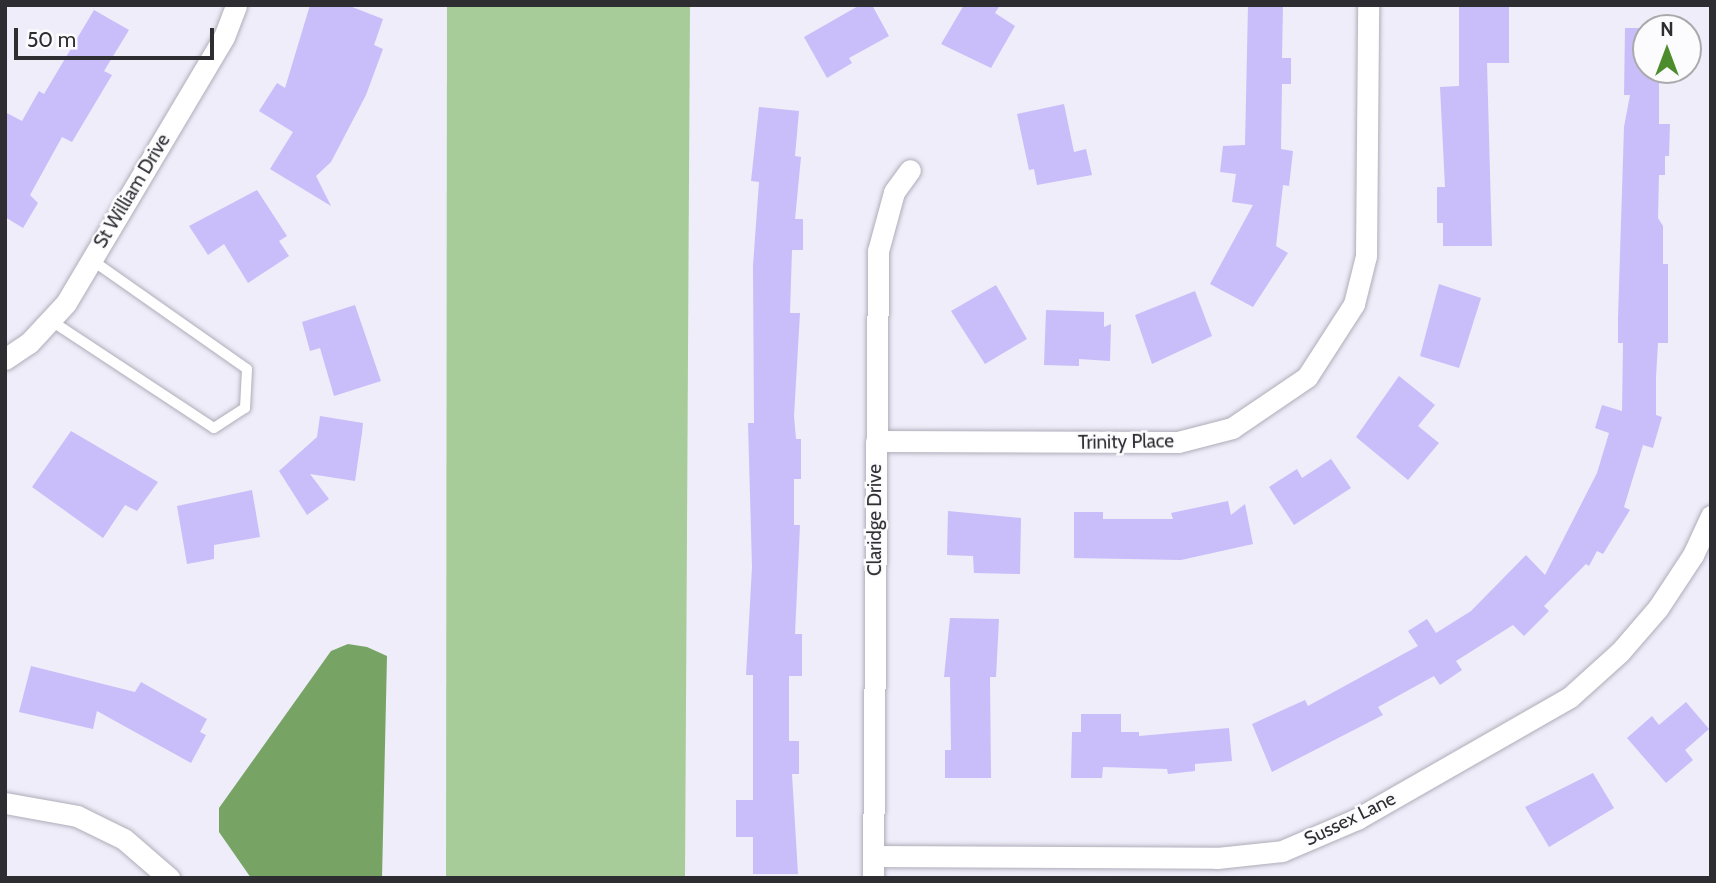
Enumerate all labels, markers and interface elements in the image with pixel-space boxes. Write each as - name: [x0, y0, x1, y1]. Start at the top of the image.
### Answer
- scale bar: [18, 14, 217, 58]
- north arrow: [1632, 14, 1702, 84]
- text: N: [1660, 18, 1674, 41]
- text: 50 m: [27, 27, 76, 52]
- street label: St William Drive: [89, 130, 175, 252]
- street label: Trinity Place: [1078, 430, 1174, 454]
- street label: Claridge Drive: [864, 464, 886, 576]
- street label: Sussex Lane: [1301, 787, 1399, 851]

